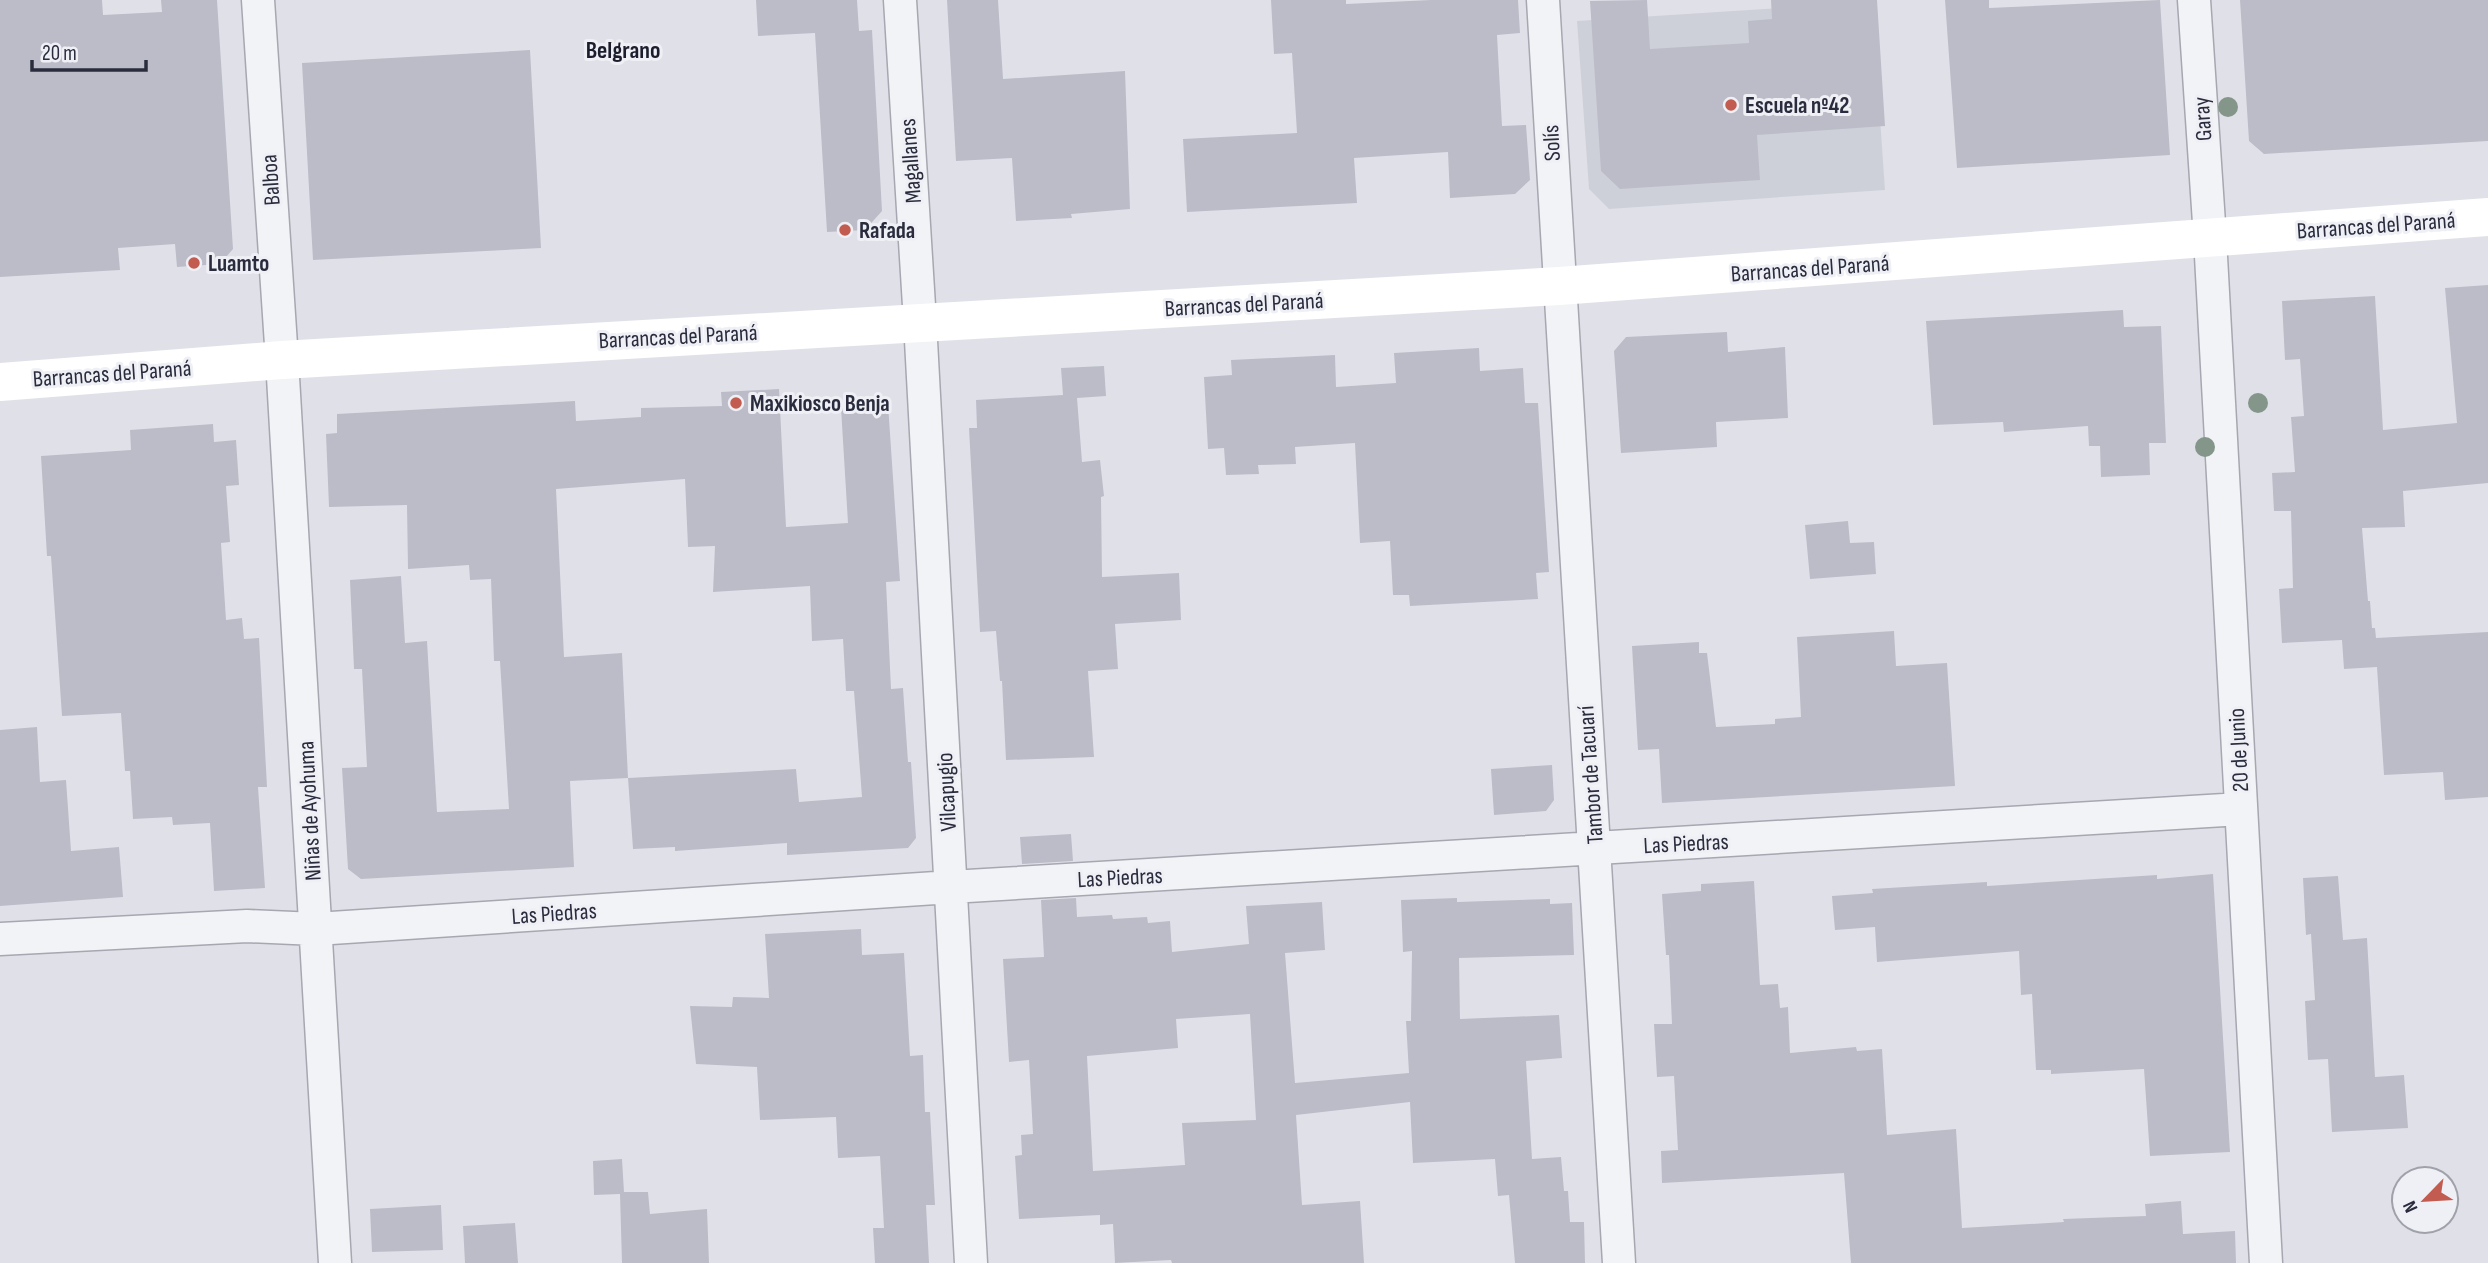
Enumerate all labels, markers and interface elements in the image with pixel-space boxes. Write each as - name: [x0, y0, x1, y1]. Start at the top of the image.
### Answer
- scale bar: [32, 28, 145, 72]
- district label: Belgrano: [586, 36, 660, 65]
- text: 20 m: [42, 41, 77, 66]
- place label: Escuela nº42: [1745, 92, 1849, 120]
- street label: Garay: [2187, 96, 2218, 142]
- marker: Escuela nº42: [1723, 97, 1739, 113]
- street label: Magallanes: [894, 118, 928, 204]
- street label: Solís: [1537, 124, 1567, 162]
- street label: Balboa: [255, 153, 287, 207]
- street label: Barrancas del Paraná: [2296, 206, 2456, 246]
- place label: Rafada: [859, 217, 915, 245]
- marker: Rafada: [837, 222, 853, 238]
- street label: Barrancas del Paraná: [1730, 249, 1890, 289]
- place label: Luamto: [208, 250, 269, 278]
- marker: Luamto: [186, 255, 202, 271]
- street label: Barrancas del Paraná: [1164, 287, 1324, 323]
- street label: Barrancas del Paraná: [598, 319, 758, 355]
- street label: Barrancas del Paraná: [32, 354, 192, 394]
- place label: Maxikiosco Benja: [750, 390, 890, 418]
- marker: Maxikiosco Benja: [728, 395, 744, 411]
- street label: Tambor de Tacuarí: [1572, 704, 1610, 845]
- street label: 20 de Junio: [2223, 707, 2255, 793]
- street label: Niñas de Ayohuma: [292, 740, 328, 882]
- street label: Vilcapugio: [931, 752, 963, 832]
- street label: Las Piedras: [1643, 828, 1729, 860]
- street label: Las Piedras: [1077, 862, 1163, 894]
- street label: Las Piedras: [510, 897, 598, 931]
- north arrow: [2390, 1165, 2460, 1235]
- text: N: [2398, 1197, 2424, 1216]

